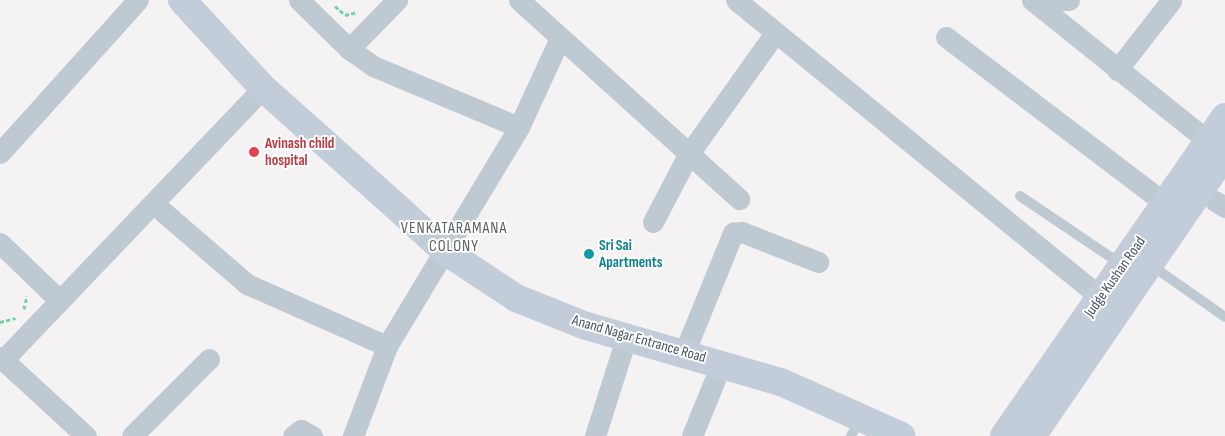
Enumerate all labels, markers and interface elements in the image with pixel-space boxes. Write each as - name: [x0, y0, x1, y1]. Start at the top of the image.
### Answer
- place label: Avinash child hospital: [265, 134, 334, 169]
- marker: Avinash child hospital: [247, 145, 261, 159]
- district label: VENKATARAMANA COLONY: [399, 219, 509, 257]
- street label: Judge Kushan Road: [1081, 233, 1149, 321]
- place label: Sri Sai Apartments: [599, 236, 663, 271]
- marker: Sri Sai Apartments: [583, 248, 595, 260]
- street label: Anand Nagar Entrance Road: [570, 311, 708, 367]

